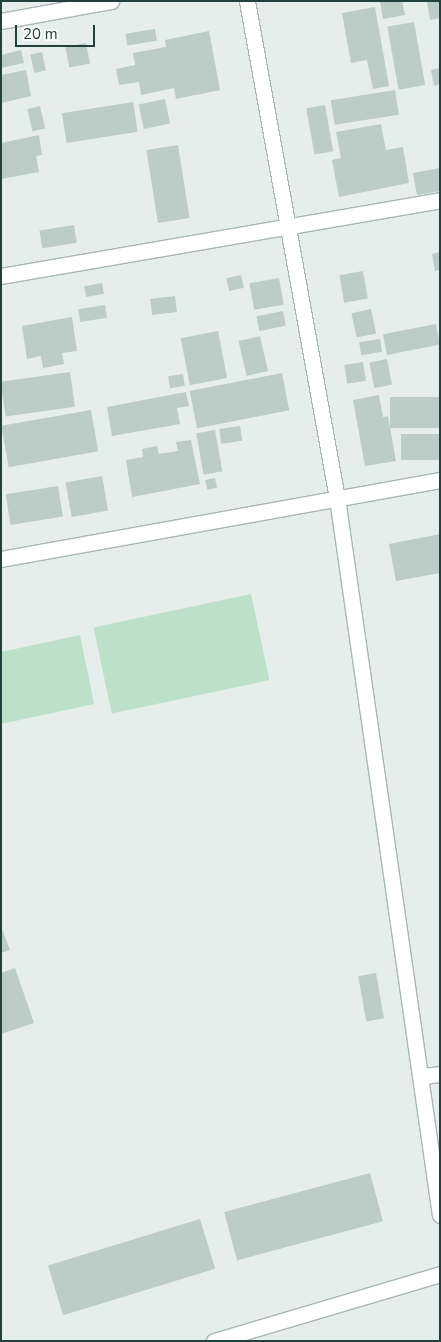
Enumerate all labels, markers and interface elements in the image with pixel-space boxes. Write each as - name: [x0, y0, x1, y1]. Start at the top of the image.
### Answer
- scale bar: [18, 15, 98, 47]
- text: 20 m: [23, 24, 58, 44]

